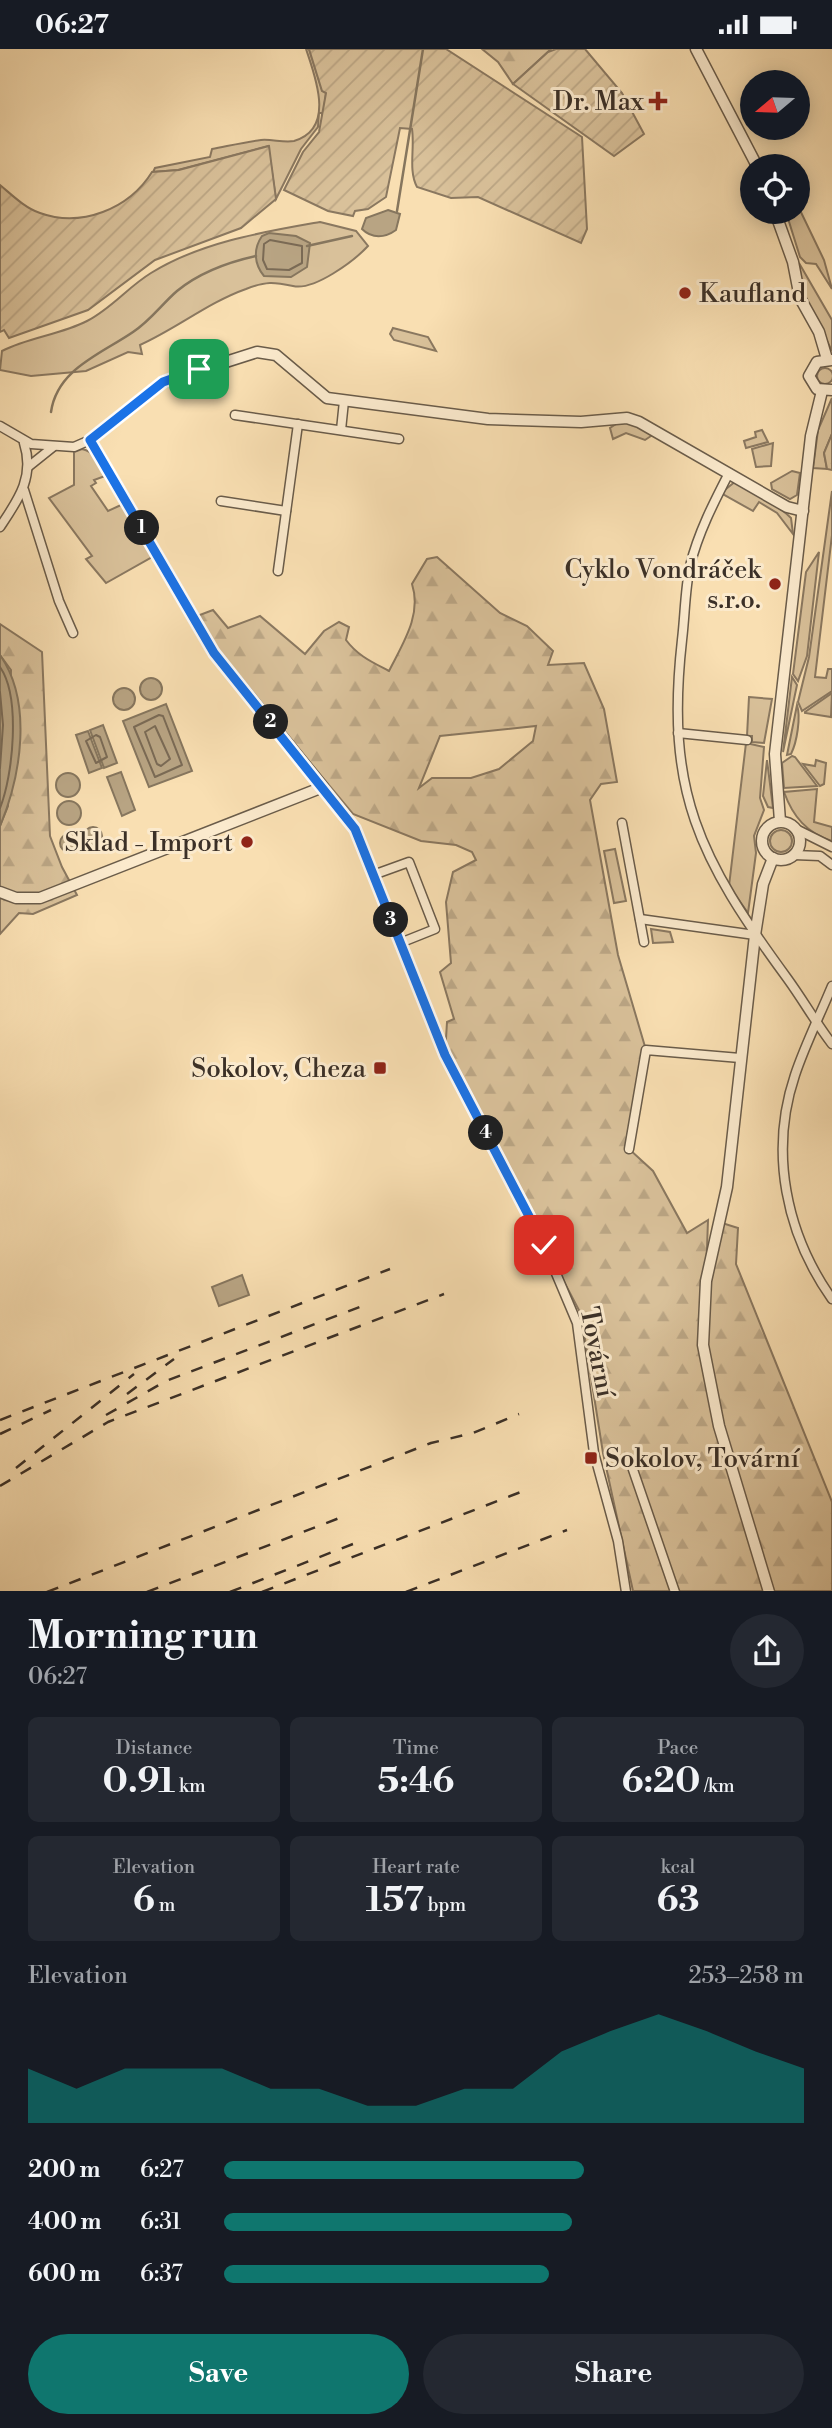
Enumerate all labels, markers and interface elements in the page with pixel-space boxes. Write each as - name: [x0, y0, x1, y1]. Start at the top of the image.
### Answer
- text: 06:27: [35, 9, 109, 41]
- north arrow: [740, 70, 810, 140]
- map controls: [740, 70, 810, 224]
- place label: Dr. Max: [553, 86, 645, 118]
- marker: Dr. Max: [650, 93, 666, 109]
- button: locate: [740, 154, 810, 224]
- place label: Kaufland: [699, 278, 806, 310]
- marker: Kaufland: [677, 285, 693, 301]
- pin: [169, 339, 229, 399]
- icon: arrive: [180, 350, 218, 388]
- pin: 1: [124, 511, 160, 545]
- text: 1: [137, 515, 146, 539]
- place label: Cyklo Vondráček s.r.o.: [565, 554, 762, 616]
- marker: Cyklo Vondráček s.r.o.: [767, 576, 783, 592]
- pin: 2: [254, 705, 288, 739]
- text: 2: [265, 709, 276, 733]
- place label: Sklad - Import: [65, 827, 233, 859]
- marker: Sklad - Import: [239, 834, 255, 850]
- pin: 3: [374, 903, 408, 937]
- text: 3: [385, 907, 396, 931]
- place label: Sokolov, Cheza: [191, 1053, 367, 1085]
- marker: Sokolov, Cheza: [372, 1060, 388, 1076]
- pin: 4: [468, 1115, 504, 1151]
- text: 4: [479, 1120, 492, 1144]
- pin: [514, 1215, 574, 1275]
- icon: check: [525, 1226, 563, 1264]
- street label: Tovární: [573, 1304, 622, 1402]
- place label: Sokolov, Tovární: [605, 1443, 801, 1475]
- marker: Sokolov, Tovární: [583, 1450, 599, 1466]
- text: Morning run: [28, 1613, 258, 1660]
- button: share: [730, 1614, 804, 1688]
- text: 06:27: [28, 1663, 87, 1691]
- text: Distance: [116, 1736, 192, 1760]
- text: Time: [393, 1736, 439, 1760]
- text: Pace: [658, 1736, 698, 1760]
- text: 0.91: [102, 1760, 175, 1803]
- text: 5:46: [378, 1760, 454, 1803]
- text: 6:20: [621, 1760, 700, 1803]
- text: km: [175, 1774, 206, 1798]
- text: /km: [700, 1774, 735, 1798]
- text: Elevation: [113, 1855, 195, 1879]
- text: Heart rate: [372, 1855, 460, 1879]
- text: kcal: [661, 1855, 695, 1879]
- text: 6: [133, 1879, 155, 1922]
- text: 157: [366, 1879, 424, 1922]
- text: 63: [656, 1879, 700, 1922]
- text: m: [155, 1893, 175, 1917]
- text: bpm: [424, 1893, 466, 1917]
- text: Elevation: [28, 1962, 128, 1990]
- text: 253–258 m: [688, 1962, 804, 1990]
- text: 200 m: [28, 2156, 100, 2184]
- text: 6:27: [140, 2156, 184, 2184]
- text: 400 m: [28, 2208, 101, 2236]
- text: 6:31: [140, 2208, 181, 2236]
- text: 600 m: [28, 2260, 101, 2288]
- text: 6:37: [140, 2260, 183, 2288]
- button: Save: [28, 2334, 409, 2414]
- button: Share: [423, 2334, 804, 2414]

